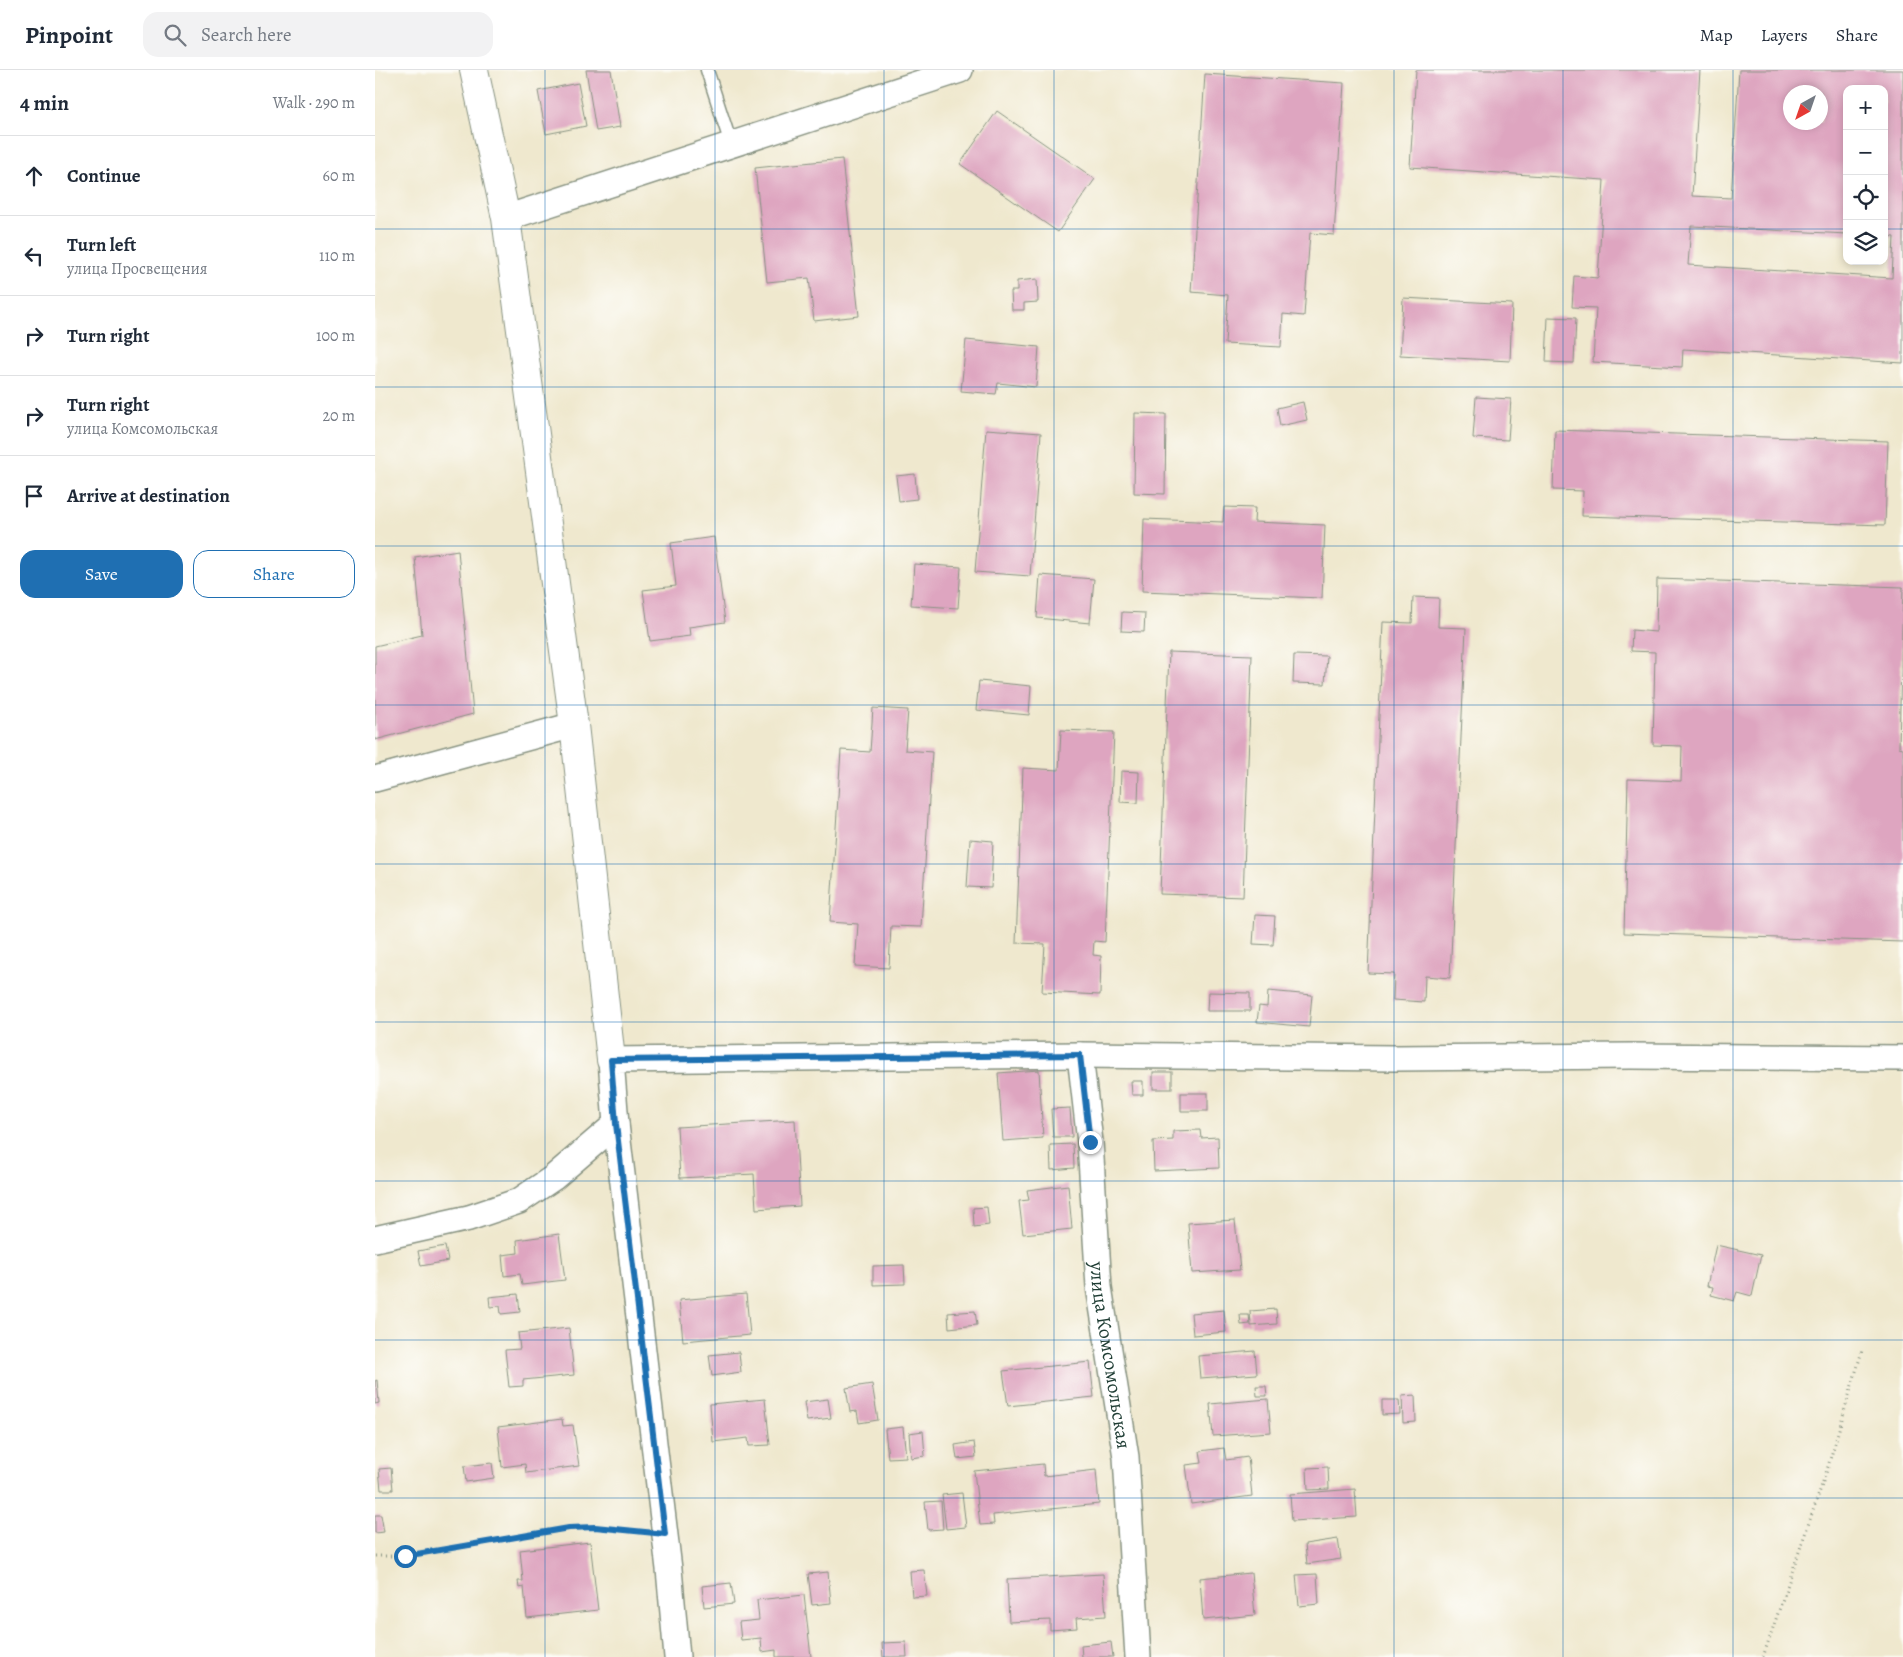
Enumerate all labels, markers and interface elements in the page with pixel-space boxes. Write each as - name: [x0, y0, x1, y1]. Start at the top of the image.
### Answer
- search box: [143, 12, 493, 57]
- text: Pinpoint: [25, 19, 113, 51]
- icon: search: [161, 21, 189, 49]
- text: Search here: [201, 22, 291, 48]
- text: Map: [1700, 23, 1733, 47]
- text: Layers: [1761, 23, 1808, 47]
- text: Share: [1836, 23, 1878, 47]
- north arrow: [1783, 85, 1828, 130]
- map controls: [1843, 85, 1888, 265]
- button: +: [1843, 85, 1888, 130]
- text: 4 min: [20, 89, 69, 117]
- text: Walk · 290 m: [273, 92, 355, 114]
- button: −: [1843, 130, 1888, 175]
- icon: ahead: [20, 162, 48, 190]
- text: Continue: [67, 163, 141, 189]
- text: 60 m: [323, 165, 355, 187]
- button: locate: [1843, 175, 1888, 220]
- button: layers: [1843, 220, 1888, 265]
- text: Turn left: [67, 232, 136, 258]
- icon: left: [20, 242, 48, 270]
- text: 110 m: [319, 245, 355, 267]
- text: улица Просвещения: [67, 258, 208, 280]
- icon: right: [20, 322, 48, 350]
- text: Turn right: [67, 323, 149, 349]
- text: 100 m: [316, 325, 355, 347]
- text: Turn right: [67, 392, 149, 418]
- icon: right: [20, 402, 48, 430]
- text: 20 m: [322, 405, 355, 427]
- text: улица Комсомольская: [67, 418, 218, 440]
- icon: arrive: [20, 482, 48, 510]
- text: Arrive at destination: [67, 483, 230, 509]
- button: Save: [20, 550, 183, 598]
- button: Share: [193, 550, 355, 598]
- route end: [1079, 1131, 1102, 1154]
- street label: улица Комсомольская: [1083, 1260, 1138, 1451]
- route start: [394, 1545, 417, 1568]

